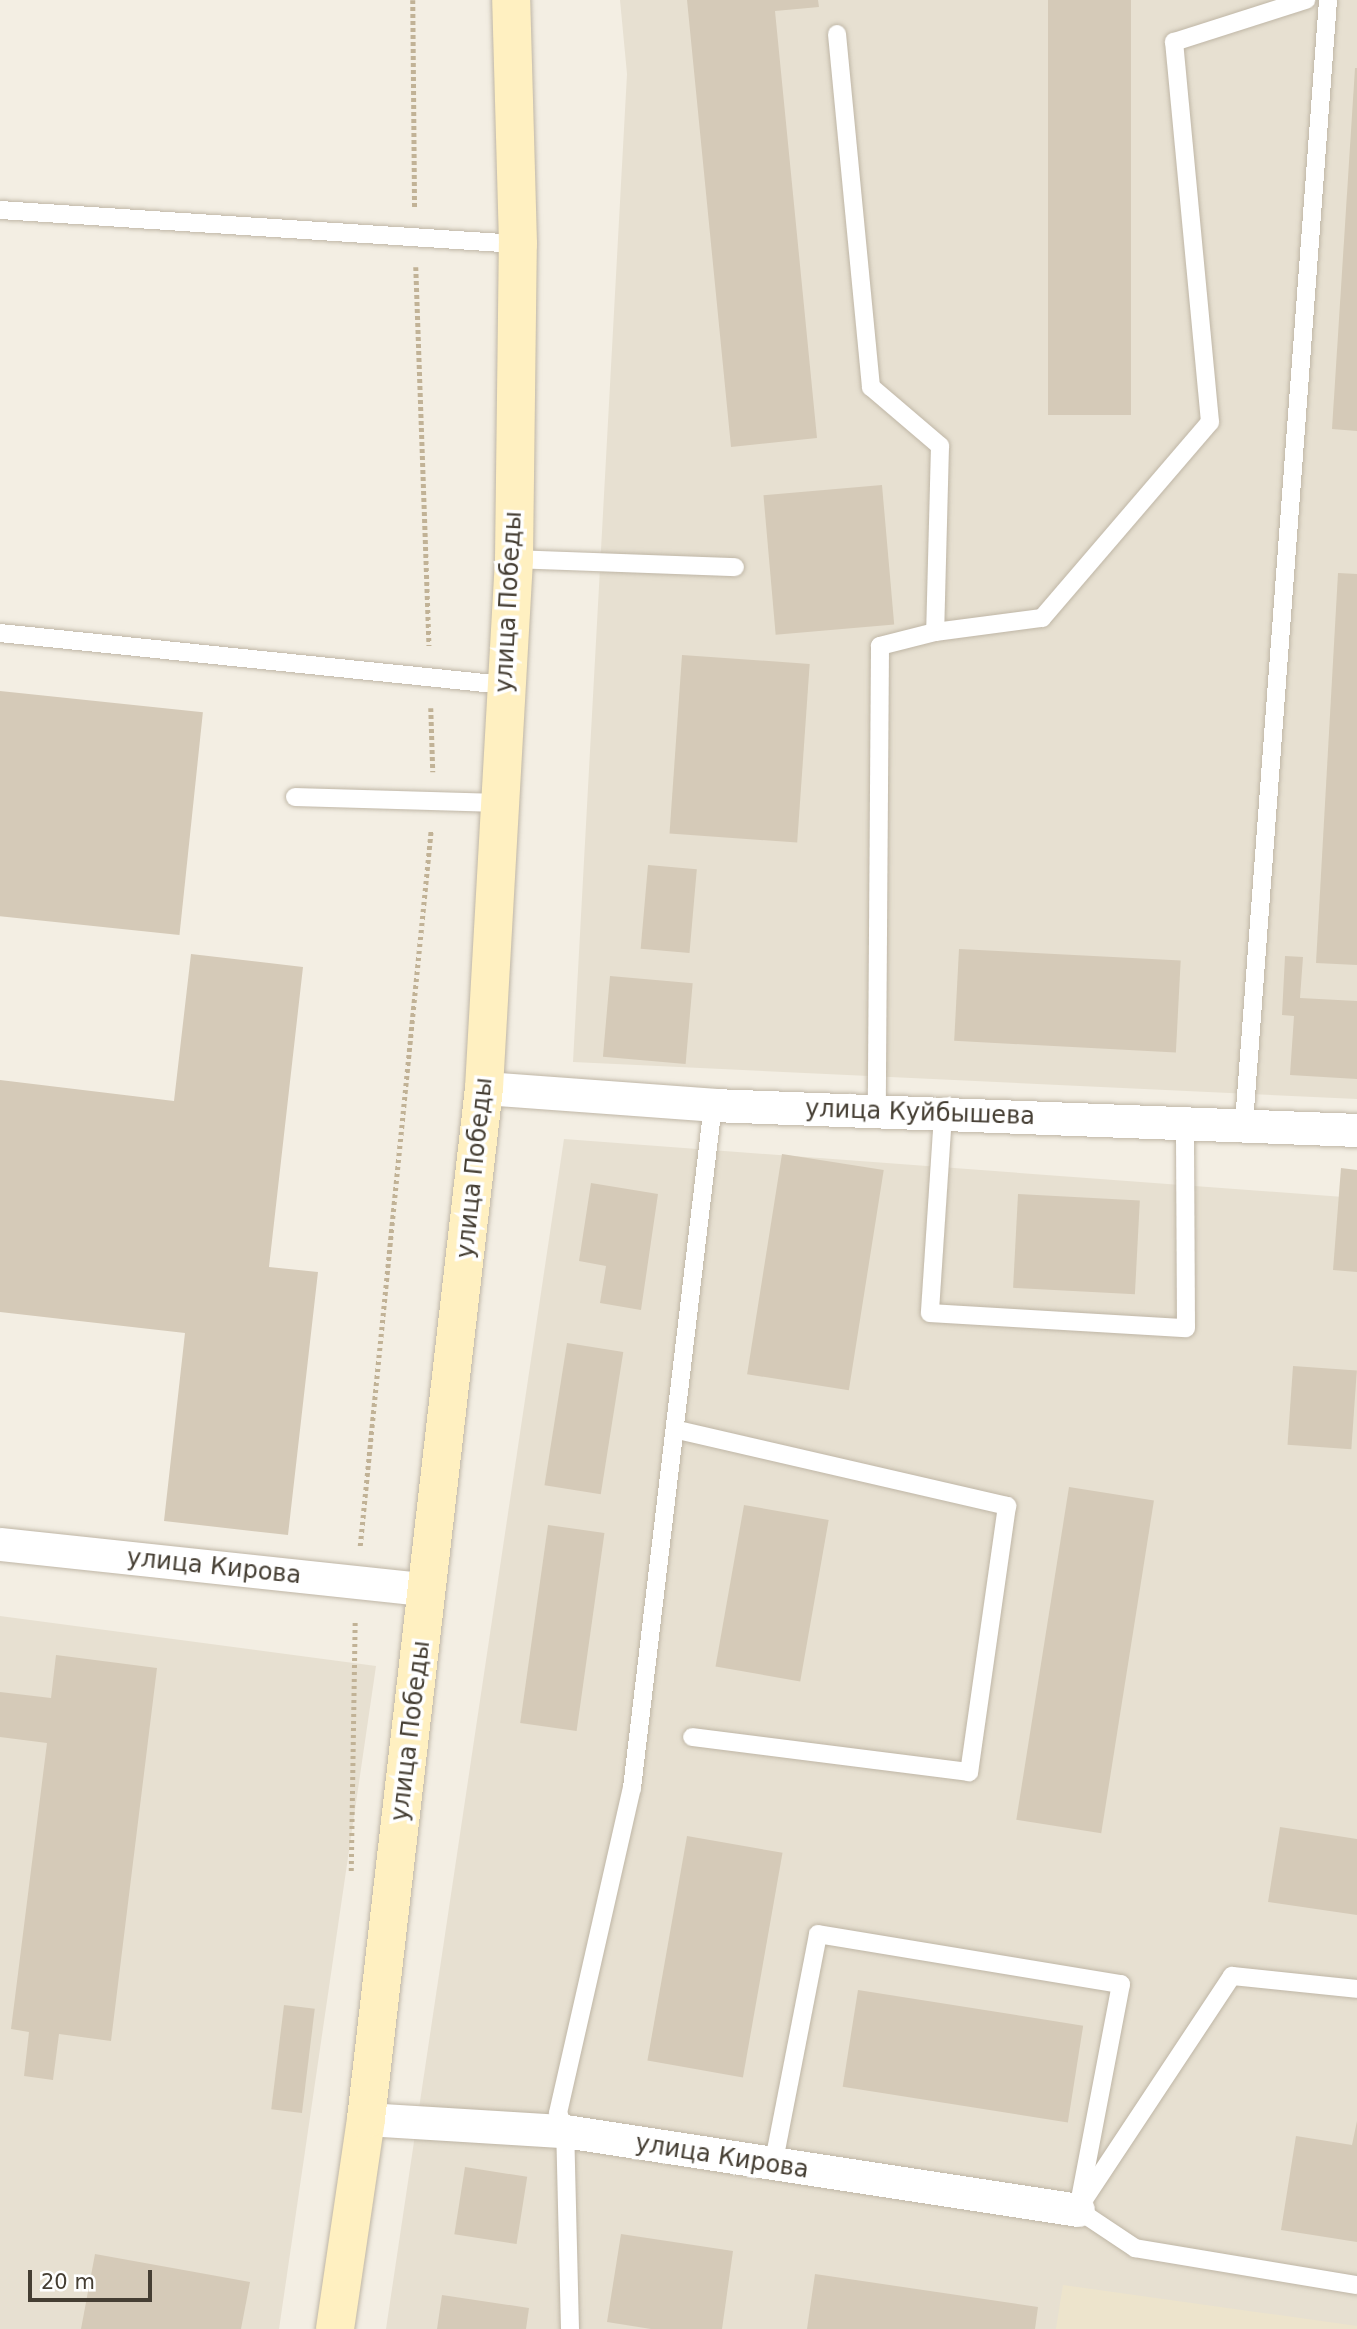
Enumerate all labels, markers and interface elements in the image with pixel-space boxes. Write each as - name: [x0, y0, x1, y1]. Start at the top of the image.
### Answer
- street label: улица Победы: [490, 511, 528, 693]
- street label: улица Победы: [451, 1076, 499, 1260]
- street label: улица Куйбышева: [805, 1095, 1035, 1131]
- street label: улица Кирова: [125, 1544, 303, 1590]
- street label: улица Победы: [386, 1639, 436, 1823]
- street label: улица Кирова: [633, 2129, 811, 2185]
- scale bar: [32, 2256, 156, 2300]
- text: 20 m: [41, 2270, 95, 2294]

